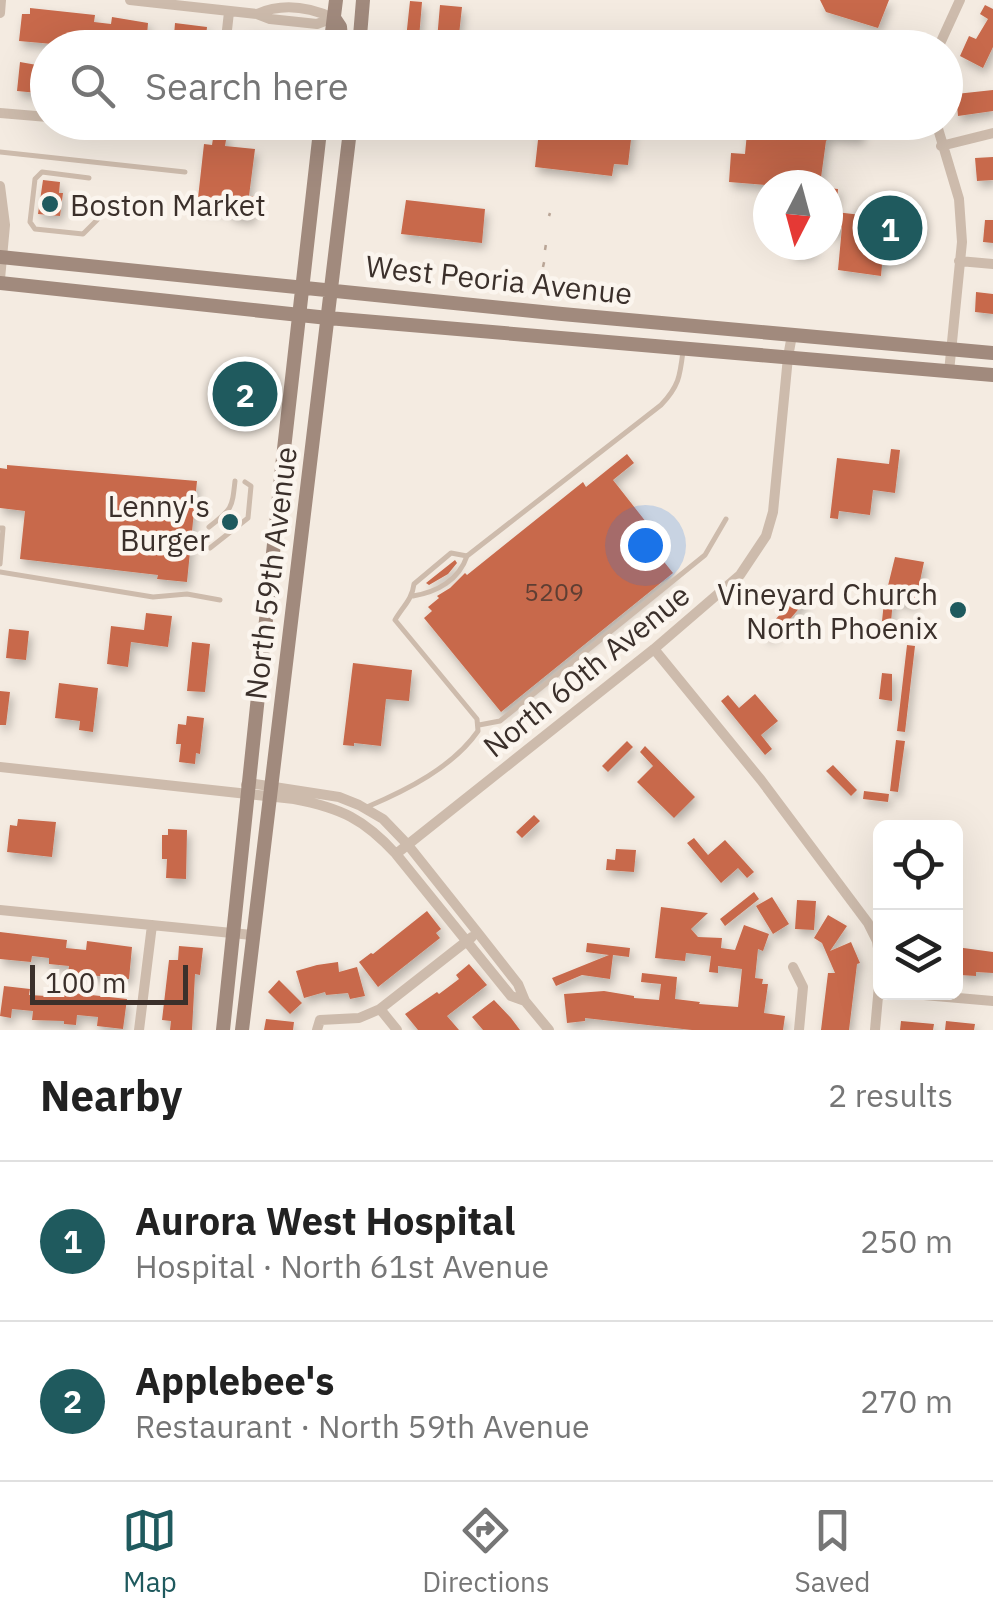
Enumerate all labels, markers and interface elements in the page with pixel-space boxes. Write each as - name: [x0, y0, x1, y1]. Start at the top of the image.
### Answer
- search box: [30, 30, 963, 140]
- icon: search: [65, 58, 120, 113]
- text: Search here: [145, 61, 349, 110]
- north arrow: [753, 170, 843, 260]
- place label: Boston Market: [70, 185, 266, 224]
- pin: 1: [858, 190, 922, 266]
- marker: Boston Market: [39, 193, 61, 215]
- street label: West Peoria Avenue: [364, 246, 634, 312]
- pin: 2: [212, 356, 278, 432]
- street label: North 59th Avenue: [235, 444, 305, 702]
- place label: Lenny's Burger: [108, 486, 210, 559]
- marker: Lenny's Burger: [219, 511, 241, 533]
- your location: [620, 520, 671, 571]
- place label: Vineyard Church North Phoenix: [717, 574, 938, 647]
- street label: North 60th Avenue: [475, 575, 697, 765]
- house number: 5209: [524, 575, 584, 608]
- marker: Vineyard Church North Phoenix: [947, 599, 969, 621]
- map controls: [873, 820, 963, 1000]
- button: locate: [873, 820, 963, 910]
- button: layers: [873, 910, 963, 1000]
- scale bar: [30, 960, 188, 1004]
- text: 100 m: [45, 964, 126, 1001]
- text: Nearby: [40, 1068, 182, 1123]
- text: 2 results: [828, 1074, 953, 1116]
- text: Aurora West Hospital: [135, 1196, 515, 1245]
- text: 1: [63, 1220, 82, 1262]
- text: 250 m: [860, 1220, 953, 1262]
- text: Hospital · North 61st Avenue: [135, 1245, 549, 1287]
- text: Applebee's: [135, 1356, 335, 1405]
- text: 2: [63, 1380, 82, 1422]
- text: 270 m: [860, 1380, 953, 1422]
- text: Restaurant · North 59th Avenue: [135, 1405, 590, 1447]
- tab: Map: [122, 1503, 177, 1600]
- tab: Directions: [422, 1503, 550, 1600]
- tab: Saved: [794, 1503, 871, 1600]

